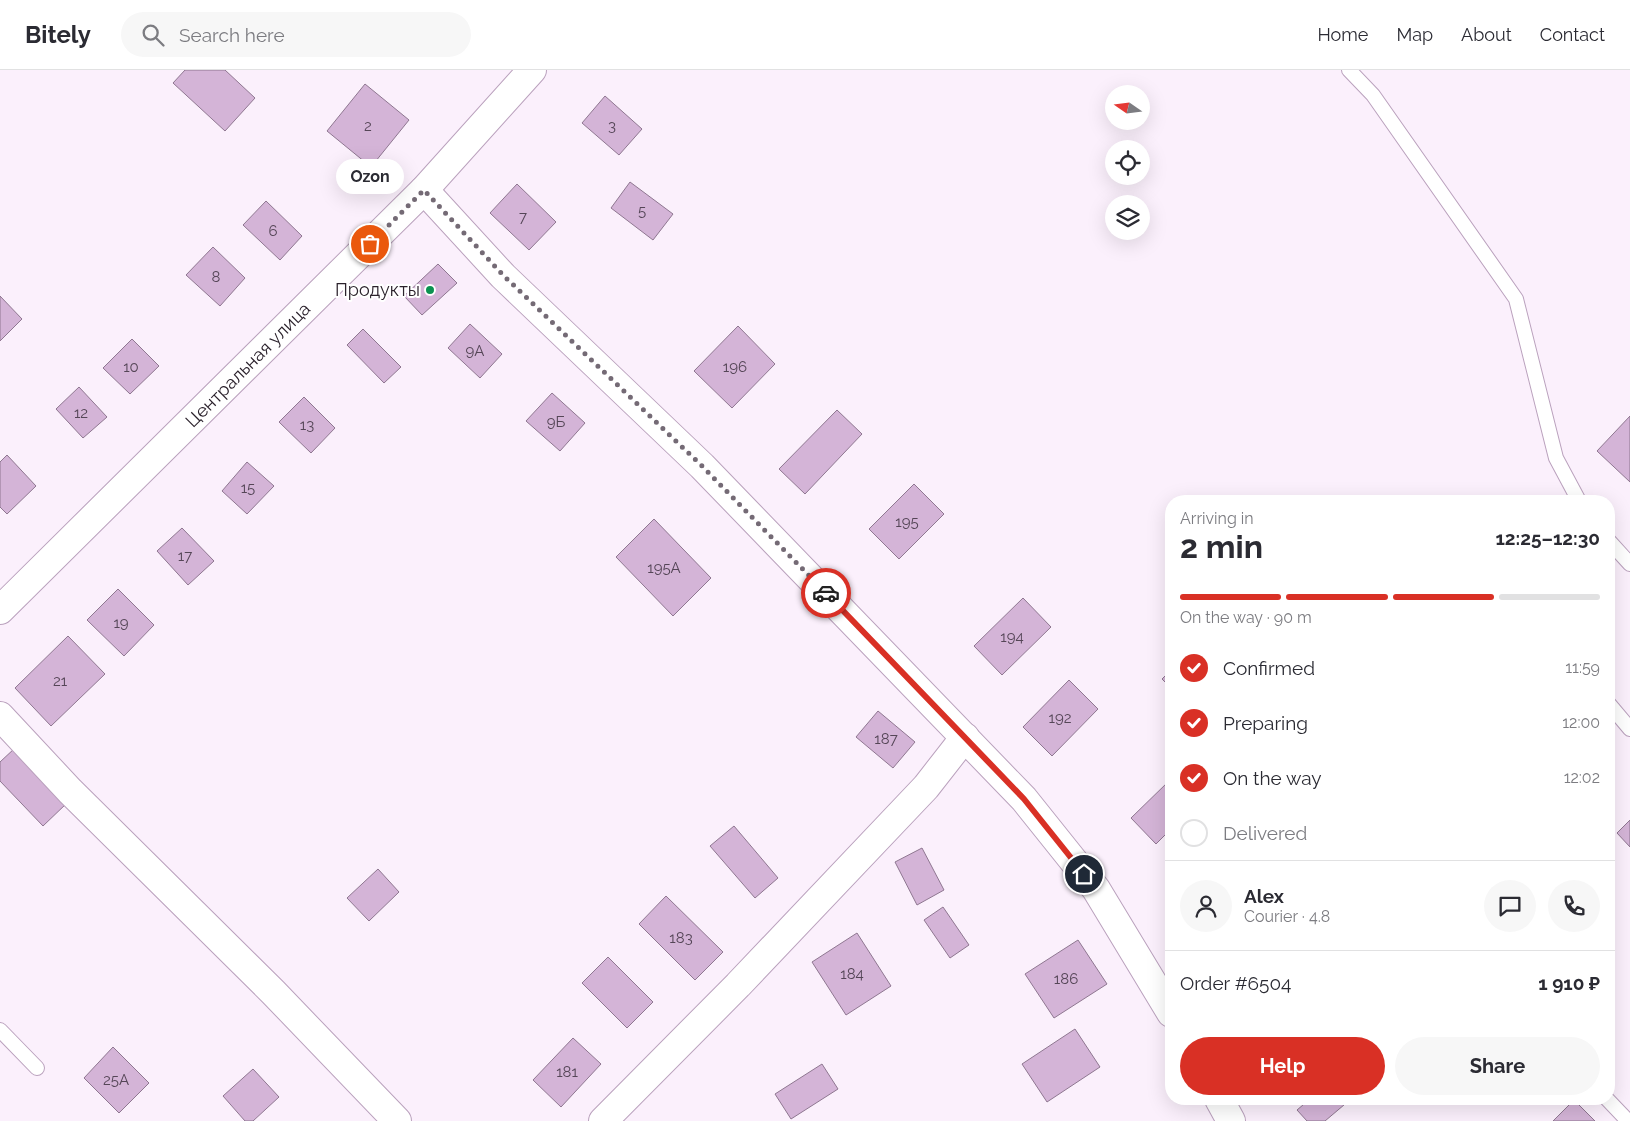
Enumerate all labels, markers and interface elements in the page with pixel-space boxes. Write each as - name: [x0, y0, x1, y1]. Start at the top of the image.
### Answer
- search box: [121, 12, 471, 57]
- text: Bitely: [25, 20, 91, 49]
- icon: search: [139, 21, 167, 49]
- text: Search here: [179, 24, 285, 46]
- text: Home: [1317, 24, 1368, 45]
- text: Map: [1396, 24, 1433, 45]
- text: About: [1461, 24, 1512, 45]
- text: Contact: [1540, 24, 1605, 45]
- north arrow: [1105, 85, 1150, 130]
- map controls: [1105, 85, 1150, 240]
- house number: 2: [364, 117, 372, 135]
- house number: 3: [608, 117, 616, 135]
- button: locate: [1105, 140, 1150, 185]
- callout: Ozon: [336, 159, 404, 194]
- text: Ozon: [350, 167, 390, 186]
- button: layers: [1105, 195, 1150, 240]
- house number: 5: [638, 202, 646, 220]
- house number: 7: [519, 208, 527, 226]
- house number: 6: [268, 222, 278, 240]
- pin: [349, 223, 391, 265]
- icon: bag: [356, 230, 384, 258]
- house number: 8: [212, 268, 221, 286]
- place label: Продукты: [335, 279, 420, 300]
- marker: Продукты: [424, 284, 436, 296]
- street label: Центральная улица: [181, 298, 314, 431]
- house number: 9А: [466, 342, 484, 360]
- house number: 10: [123, 358, 139, 376]
- house number: 196: [723, 358, 747, 376]
- house number: 12: [74, 404, 88, 422]
- house number: 9Б: [547, 413, 566, 431]
- house number: 13: [300, 416, 314, 434]
- house number: 15: [241, 479, 255, 497]
- text: Arriving in: [1180, 509, 1254, 528]
- house number: 195: [895, 513, 919, 531]
- text: 12:25–12:30: [1495, 527, 1600, 549]
- text: 2 min: [1180, 528, 1263, 565]
- house number: 17: [178, 547, 192, 565]
- house number: 195А: [647, 559, 681, 577]
- courier: [801, 568, 851, 618]
- icon: car: [812, 579, 840, 607]
- text: On the way · 90 m: [1180, 608, 1312, 627]
- house number: 19: [113, 614, 129, 632]
- house number: 194: [1000, 628, 1024, 646]
- icon: check: [1180, 654, 1208, 682]
- text: Confirmed: [1223, 657, 1315, 679]
- text: 11:59: [1565, 658, 1600, 677]
- house number: 21: [53, 672, 68, 690]
- house number: 192: [1048, 709, 1072, 727]
- icon: check: [1180, 709, 1208, 737]
- text: Preparing: [1223, 712, 1308, 734]
- text: 12:00: [1562, 713, 1600, 732]
- house number: 187: [874, 730, 898, 748]
- icon: check: [1180, 764, 1208, 792]
- text: On the way: [1223, 767, 1322, 789]
- text: 12:02: [1564, 768, 1600, 787]
- text: Delivered: [1223, 822, 1307, 844]
- pin: [1063, 853, 1105, 895]
- icon: home: [1070, 860, 1098, 888]
- button: person: [1180, 880, 1232, 932]
- button: chat: [1484, 880, 1536, 932]
- button: phone: [1548, 880, 1600, 932]
- text: Alex: [1244, 885, 1284, 907]
- text: Courier · 4.8: [1244, 907, 1330, 926]
- house number: 183: [669, 929, 693, 947]
- house number: 184: [840, 965, 864, 983]
- house number: 186: [1054, 970, 1078, 988]
- text: Order #6504: [1180, 972, 1291, 994]
- text: 1 910 ₽: [1538, 972, 1600, 994]
- button: Help: [1180, 1037, 1385, 1095]
- button: Share: [1395, 1037, 1600, 1095]
- house number: 181: [556, 1063, 578, 1081]
- house number: 25А: [103, 1071, 129, 1089]

